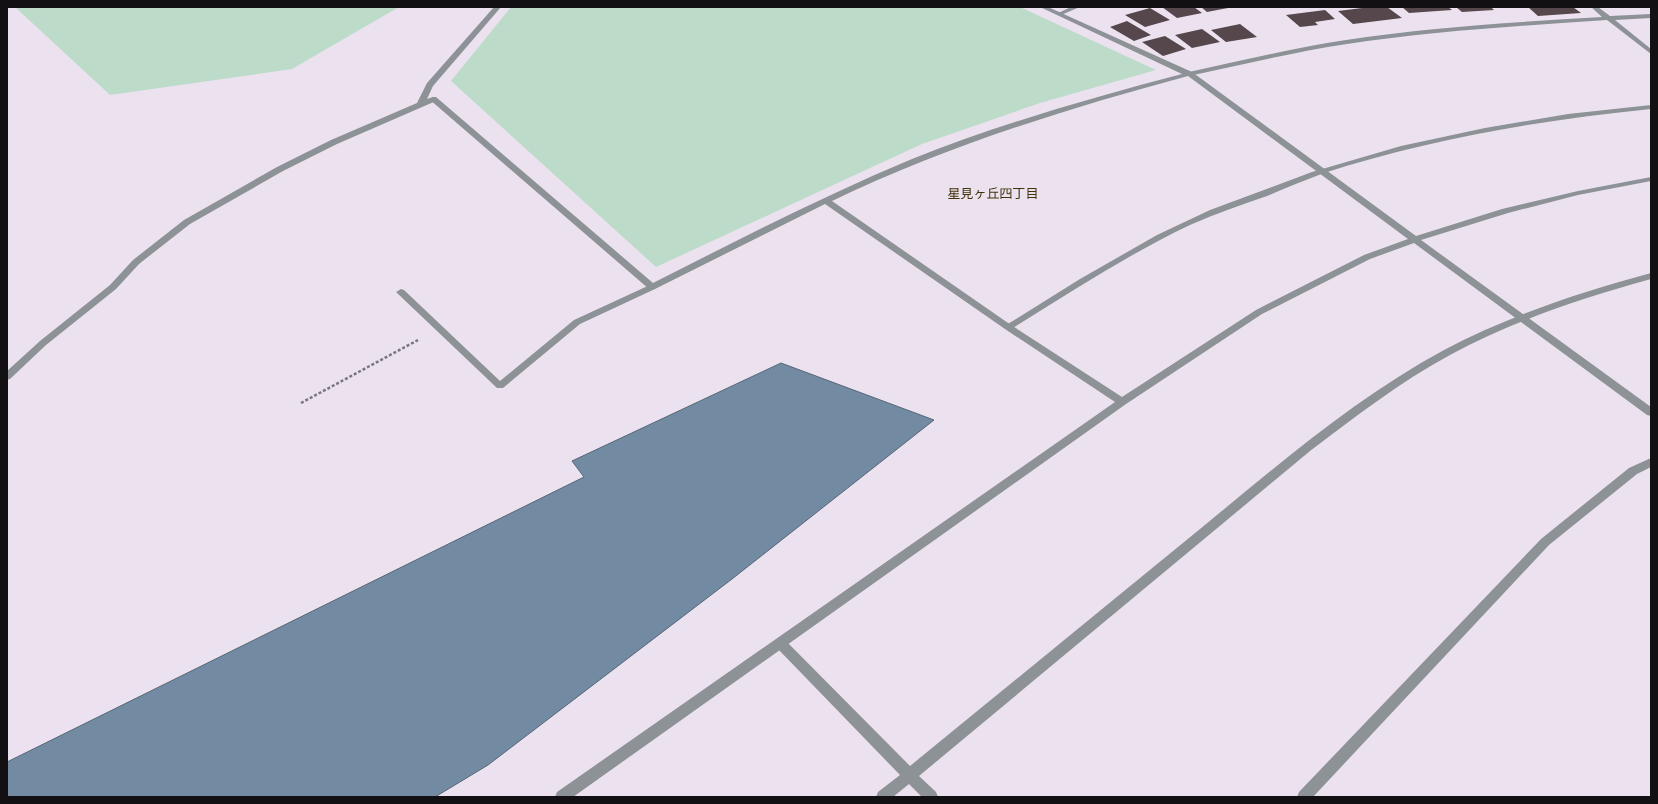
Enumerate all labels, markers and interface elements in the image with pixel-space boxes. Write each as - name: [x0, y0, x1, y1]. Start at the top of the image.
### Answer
- district label: 星見ヶ丘四丁目: [947, 186, 1039, 201]

